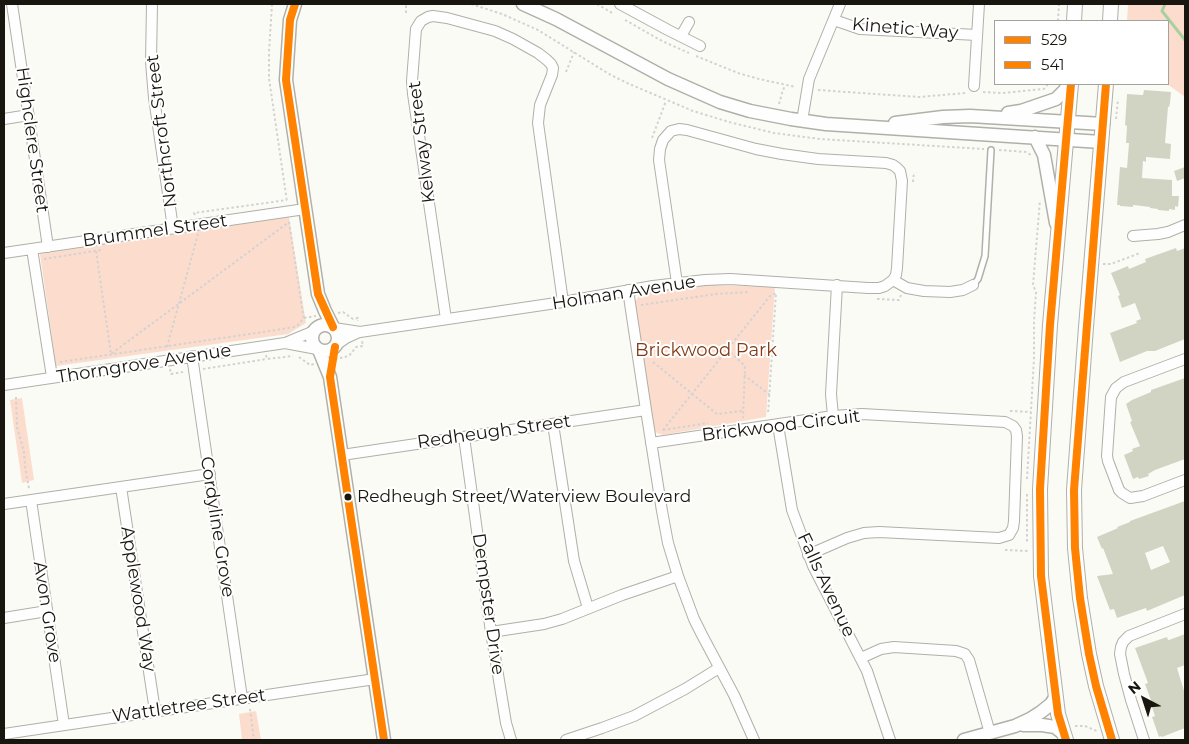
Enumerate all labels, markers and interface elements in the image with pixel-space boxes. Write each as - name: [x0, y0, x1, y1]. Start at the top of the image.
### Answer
- street label: Kinetic Way: [851, 14, 959, 44]
- legend: [994, 20, 1169, 85]
- text: 529: [1041, 30, 1067, 49]
- street label: Northcroft Street: [142, 53, 182, 209]
- text: 541: [1041, 55, 1064, 74]
- street label: Highclere Street: [11, 66, 53, 214]
- street label: Kelway Street: [404, 80, 440, 204]
- street label: Brummel Street: [81, 210, 229, 252]
- street label: Holman Avenue: [551, 271, 697, 315]
- street label: Thorngrove Avenue: [55, 340, 233, 388]
- park label: Brickwood Park: [635, 340, 777, 362]
- street label: Brickwood Circuit: [700, 406, 862, 446]
- street label: Redheugh Street: [416, 411, 572, 453]
- street label: Cordyline Grove: [195, 455, 239, 599]
- place label: Redheugh Street/Waterview Boulevard: [357, 487, 691, 507]
- marker: Redheugh Street/Waterview Boulevard: [343, 492, 353, 502]
- street label: Applewood Way: [116, 525, 160, 673]
- street label: Falls Avenue: [792, 529, 860, 641]
- street label: Dempster Drive: [467, 532, 509, 676]
- street label: Avon Grove: [28, 560, 66, 664]
- north arrow: [1119, 674, 1169, 724]
- text: N: [1124, 677, 1144, 698]
- street label: Wattletree Street: [111, 685, 267, 727]

